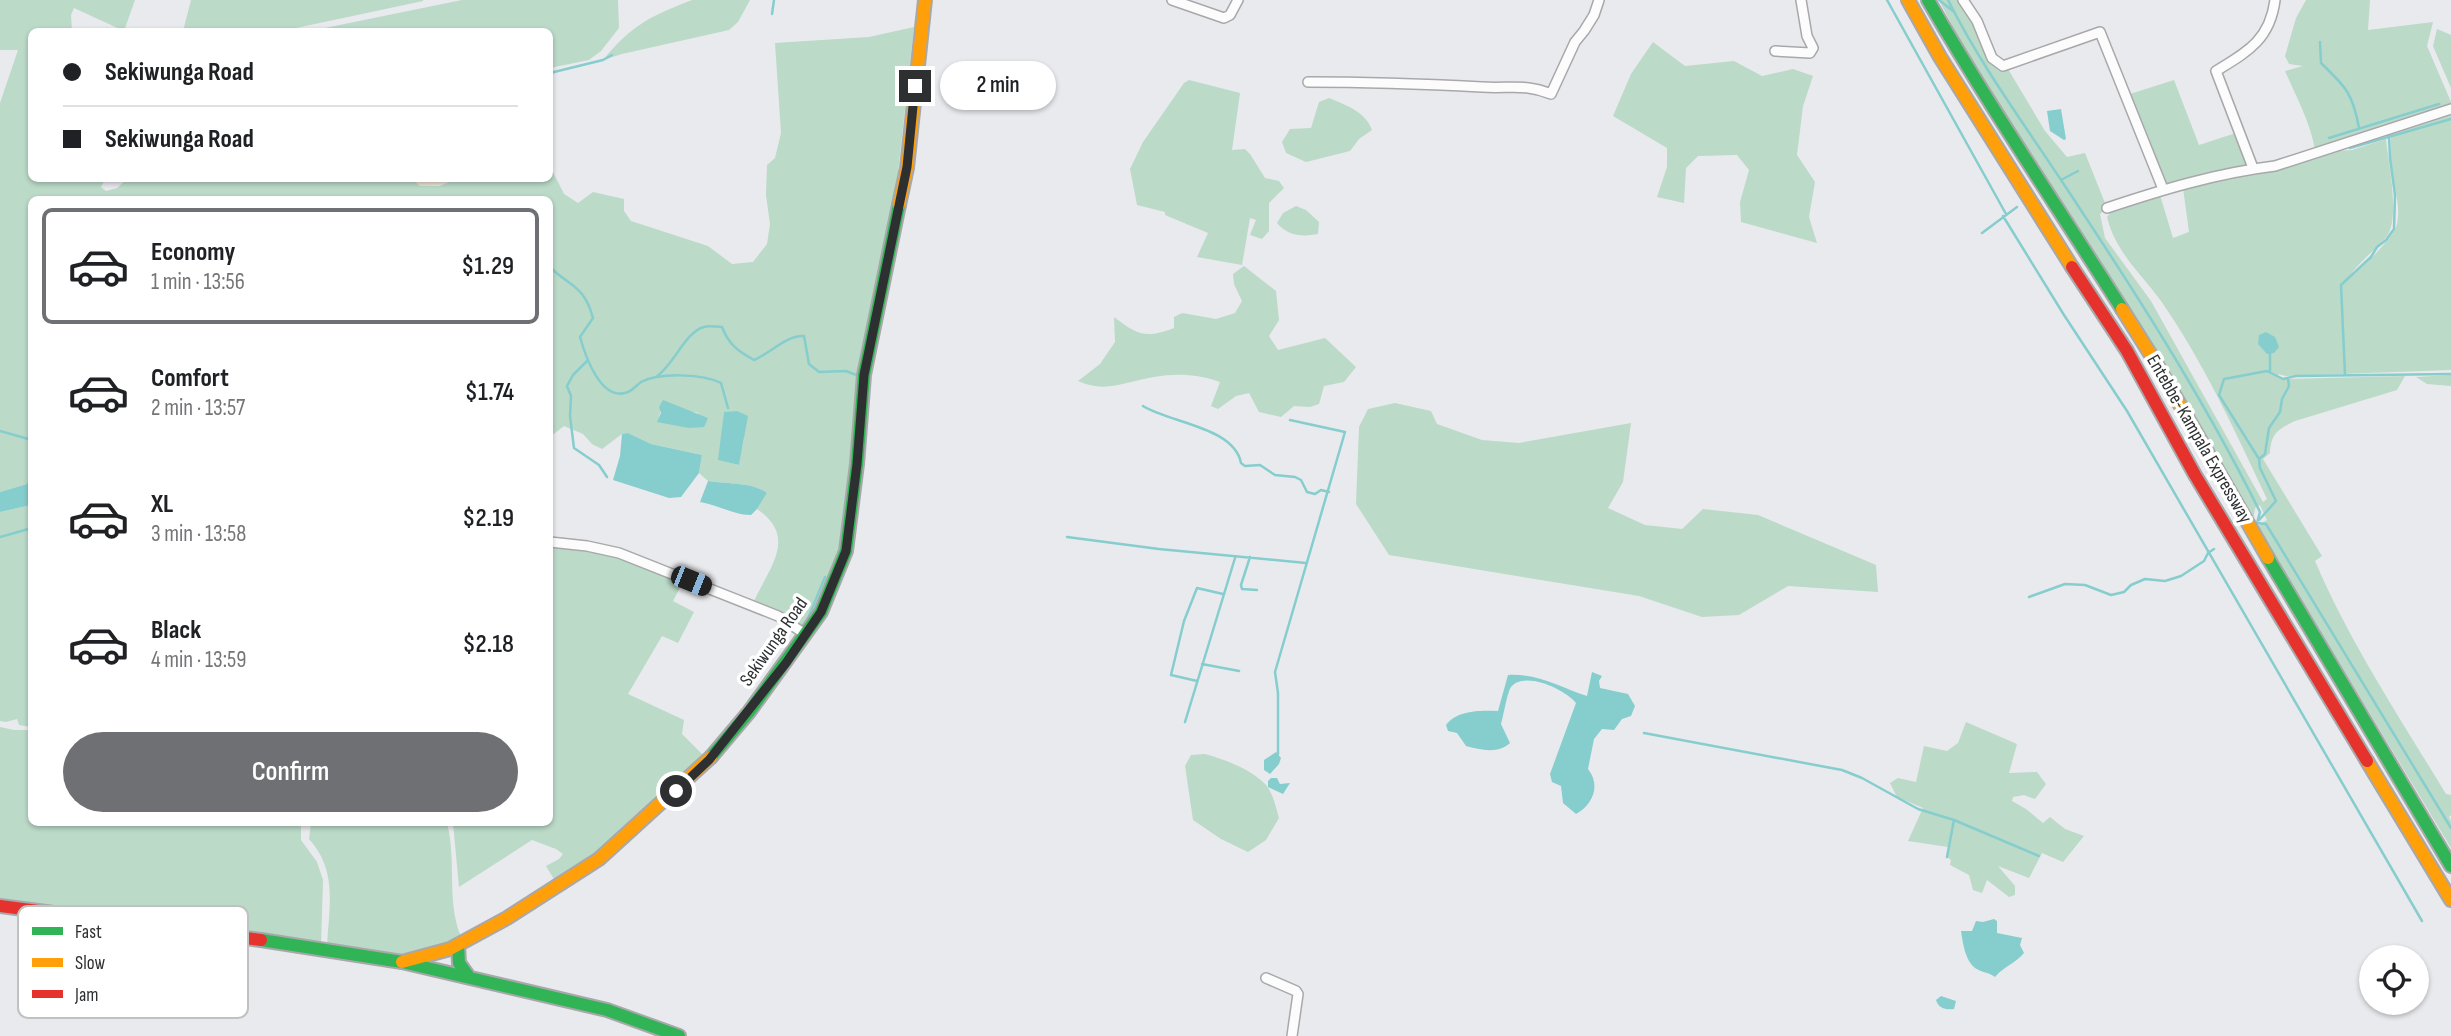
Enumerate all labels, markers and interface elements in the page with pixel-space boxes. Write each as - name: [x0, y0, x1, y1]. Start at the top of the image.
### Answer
- text: Sekiwunga Road: [105, 57, 254, 88]
- callout: 2 min: [940, 62, 1055, 110]
- route end: [899, 70, 931, 102]
- text: 2 min: [976, 71, 1020, 99]
- text: Sekiwunga Road: [105, 124, 254, 155]
- icon: car: [67, 235, 130, 298]
- text: Economy: [151, 237, 235, 268]
- text: $1.29: [461, 251, 514, 282]
- text: 1 min · 13:56: [151, 268, 245, 296]
- street label: Entebbe-Kampala Expressway: [2141, 351, 2257, 528]
- icon: car: [67, 361, 130, 424]
- text: Comfort: [151, 363, 229, 394]
- text: $1.74: [465, 377, 514, 408]
- text: 2 min · 13:57: [151, 394, 245, 422]
- icon: car: [67, 487, 130, 550]
- text: XL: [151, 489, 173, 520]
- text: $2.19: [462, 503, 514, 534]
- text: 3 min · 13:58: [151, 520, 246, 548]
- car: [668, 563, 715, 599]
- street label: Sekiwunga Road: [735, 593, 813, 691]
- icon: car: [67, 613, 130, 676]
- text: Black: [151, 615, 201, 646]
- text: $2.18: [462, 629, 514, 660]
- text: 4 min · 13:59: [151, 646, 247, 674]
- button: Confirm: [63, 732, 518, 812]
- route start: [660, 775, 692, 807]
- legend: [18, 906, 248, 1018]
- text: Fast: [75, 921, 102, 944]
- map controls: [2359, 945, 2429, 1015]
- button: locate: [2359, 945, 2429, 1015]
- text: Slow: [75, 952, 105, 975]
- text: Jam: [74, 984, 98, 1007]

